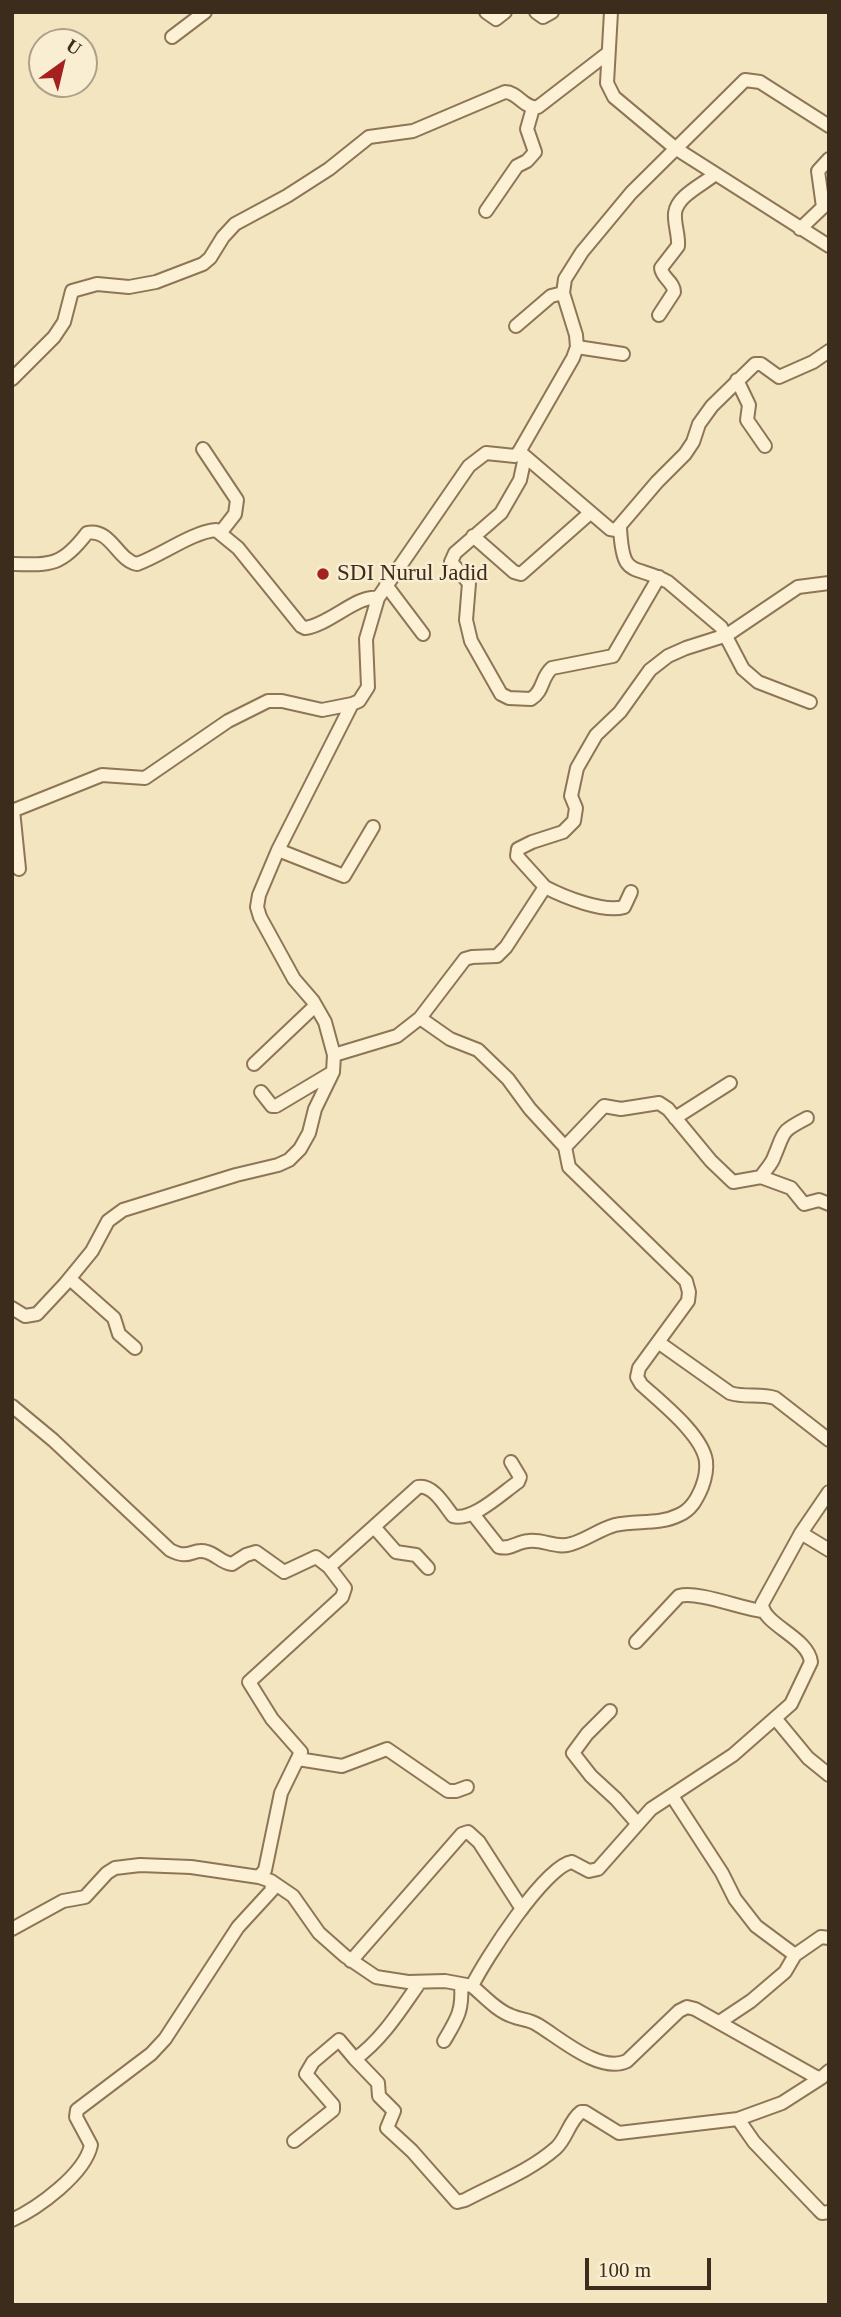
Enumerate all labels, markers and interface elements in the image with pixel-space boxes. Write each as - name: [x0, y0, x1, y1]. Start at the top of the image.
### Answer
- north arrow: [28, 28, 98, 98]
- text: U: [62, 34, 85, 59]
- place label: SDI Nurul Jadid: [337, 560, 488, 588]
- marker: SDI Nurul Jadid: [315, 566, 331, 582]
- scale bar: [589, 2244, 715, 2288]
- text: 100 m: [598, 2258, 651, 2282]

